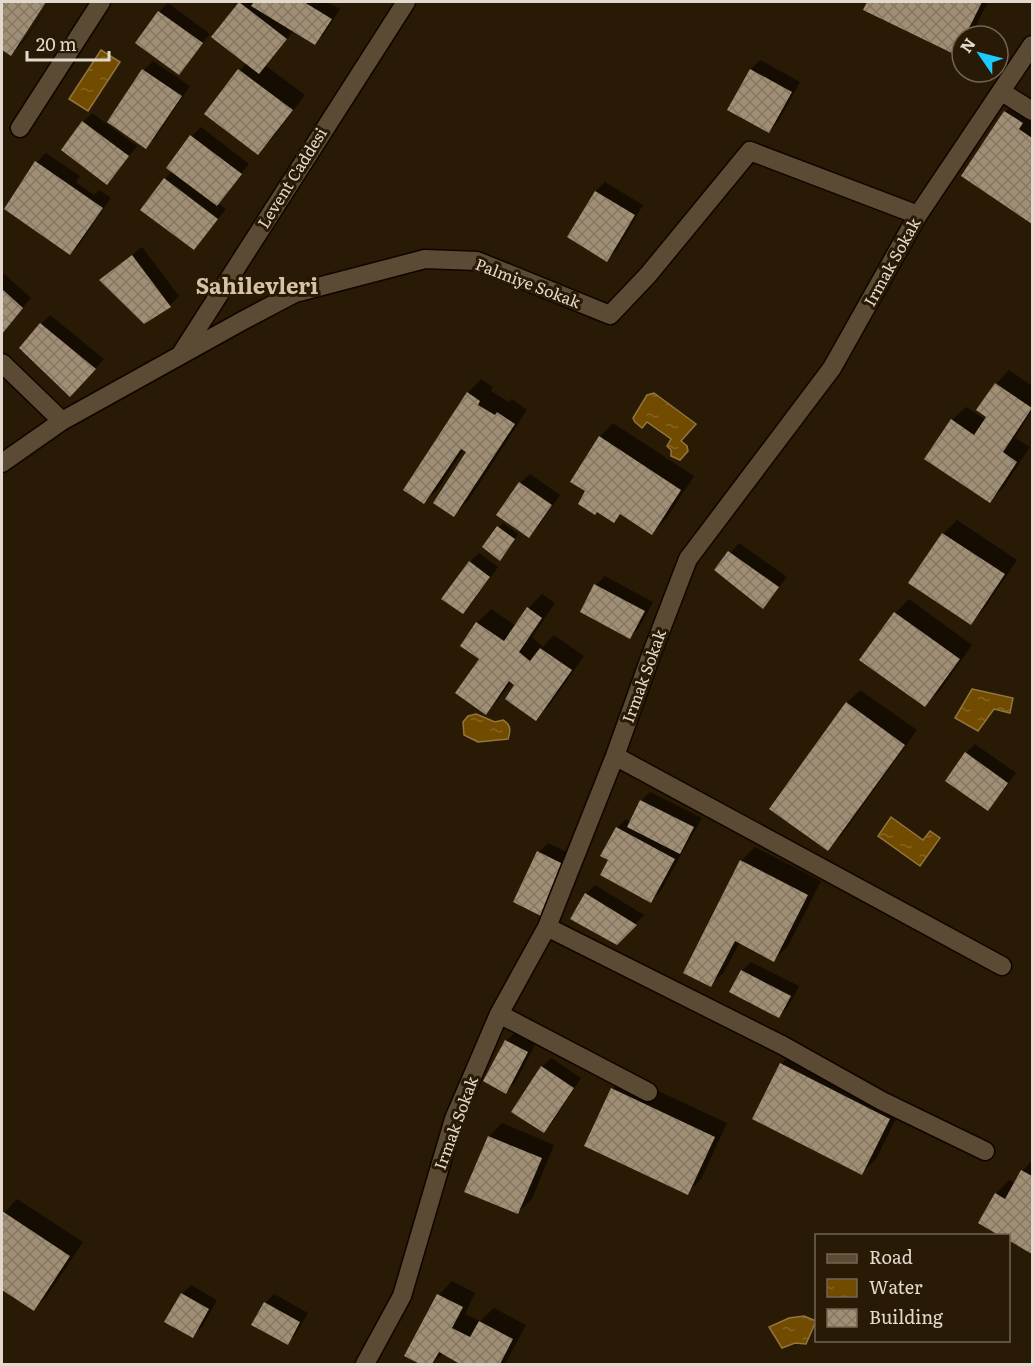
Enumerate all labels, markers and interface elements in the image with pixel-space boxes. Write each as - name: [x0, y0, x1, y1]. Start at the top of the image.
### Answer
- scale bar: [27, 24, 110, 62]
- north arrow: [950, 24, 1010, 84]
- text: 20 m: [36, 30, 77, 57]
- text: N: [953, 32, 981, 57]
- street label: Levent Caddesi: [251, 122, 332, 232]
- street label: Irmak Sokak: [857, 213, 926, 310]
- street label: Palmiye Sokak: [472, 251, 585, 313]
- district label: Sahilevleri: [196, 268, 318, 301]
- street label: Irmak Sokak: [615, 625, 671, 726]
- street label: Irmak Sokak: [427, 1072, 483, 1173]
- legend: [815, 1234, 1010, 1342]
- text: Road: [869, 1243, 913, 1270]
- text: Water: [869, 1273, 923, 1300]
- text: Building: [869, 1303, 944, 1330]

